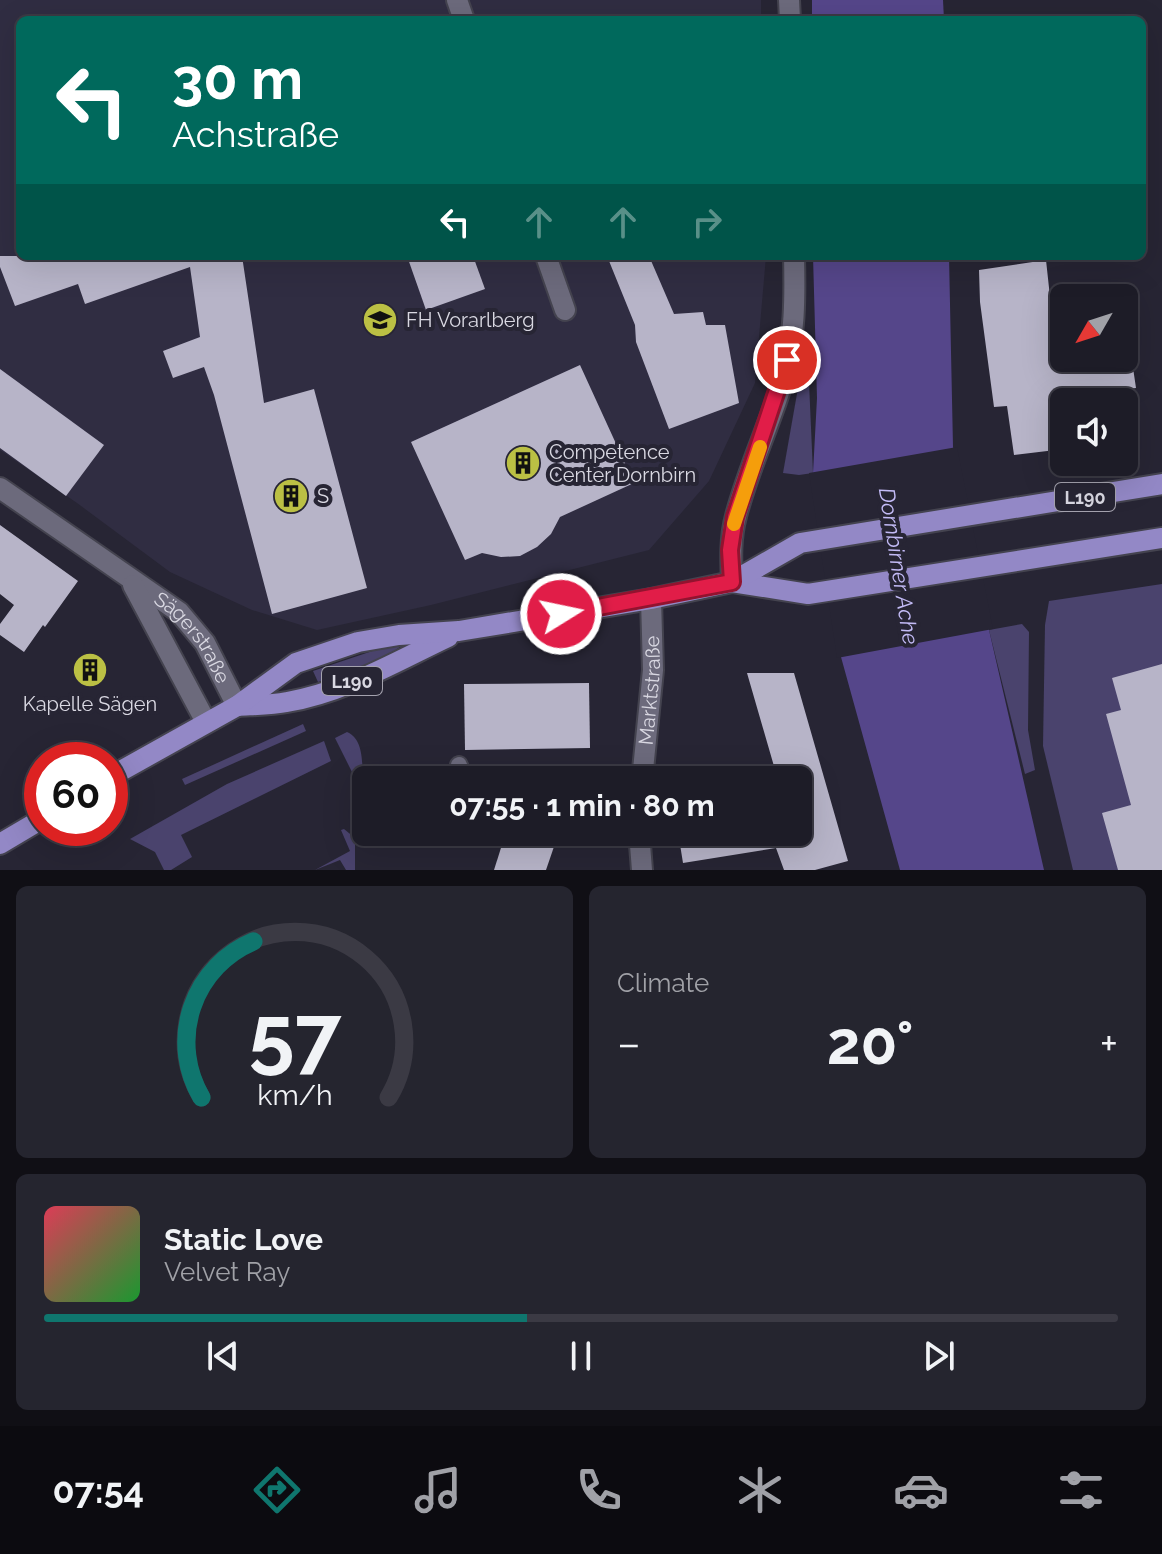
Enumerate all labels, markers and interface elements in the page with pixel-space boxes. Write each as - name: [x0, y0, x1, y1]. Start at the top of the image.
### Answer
- text: 30 m: [172, 46, 303, 112]
- icon: left: [40, 48, 144, 152]
- text: Achstraße: [172, 113, 339, 155]
- icon: left: [433, 200, 477, 244]
- icon: ahead: [517, 200, 561, 244]
- icon: ahead: [601, 200, 645, 244]
- icon: right: [685, 200, 729, 244]
- north arrow: [1050, 284, 1138, 372]
- map controls: [1050, 284, 1138, 476]
- school or university icon: FH Vorarlberg: [361, 301, 399, 339]
- place label: FH Vorarlberg: [406, 308, 535, 332]
- pin: [753, 326, 821, 394]
- icon: arrive: [765, 338, 809, 382]
- button: sound: [1050, 388, 1138, 476]
- place label: Competence Center Dornbirn: [549, 440, 696, 487]
- building icon: Competence Center Dornbirn: [504, 444, 542, 482]
- building icon: S: [272, 477, 310, 515]
- road number: L190: [1055, 483, 1115, 511]
- place label: S: [317, 484, 329, 508]
- water label: Dornbirner Ache: [874, 486, 924, 647]
- position arrow: [519, 572, 603, 656]
- street label: Sägerstraße: [150, 587, 235, 687]
- street label: Marktstraße: [634, 635, 665, 746]
- building icon: Kapelle Sägen: [71, 651, 109, 689]
- road number: L190: [322, 667, 382, 695]
- place label: Kapelle Sägen: [23, 692, 157, 716]
- speed limit sign: 60: [24, 742, 128, 846]
- text: 07:55 · 1 min · 80 m: [449, 788, 715, 823]
- text: Climate: [617, 968, 709, 998]
- text: 57: [248, 986, 341, 1083]
- text: 20°: [827, 1008, 914, 1078]
- text: −: [617, 1018, 641, 1069]
- text: +: [1100, 1018, 1118, 1069]
- text: km/h: [257, 1078, 332, 1112]
- text: Static Love: [164, 1222, 323, 1257]
- text: Velvet Ray: [164, 1257, 290, 1287]
- icon: previous: [201, 1334, 245, 1378]
- icon: pause: [559, 1334, 603, 1378]
- icon: next: [917, 1334, 961, 1378]
- icon: directions: [249, 1462, 305, 1518]
- icon: music: [410, 1462, 466, 1518]
- icon: phone: [571, 1462, 627, 1518]
- icon: climate: [732, 1462, 788, 1518]
- icon: car: [893, 1462, 949, 1518]
- icon: filters: [1053, 1462, 1109, 1518]
- text: 07:54: [52, 1469, 144, 1511]

